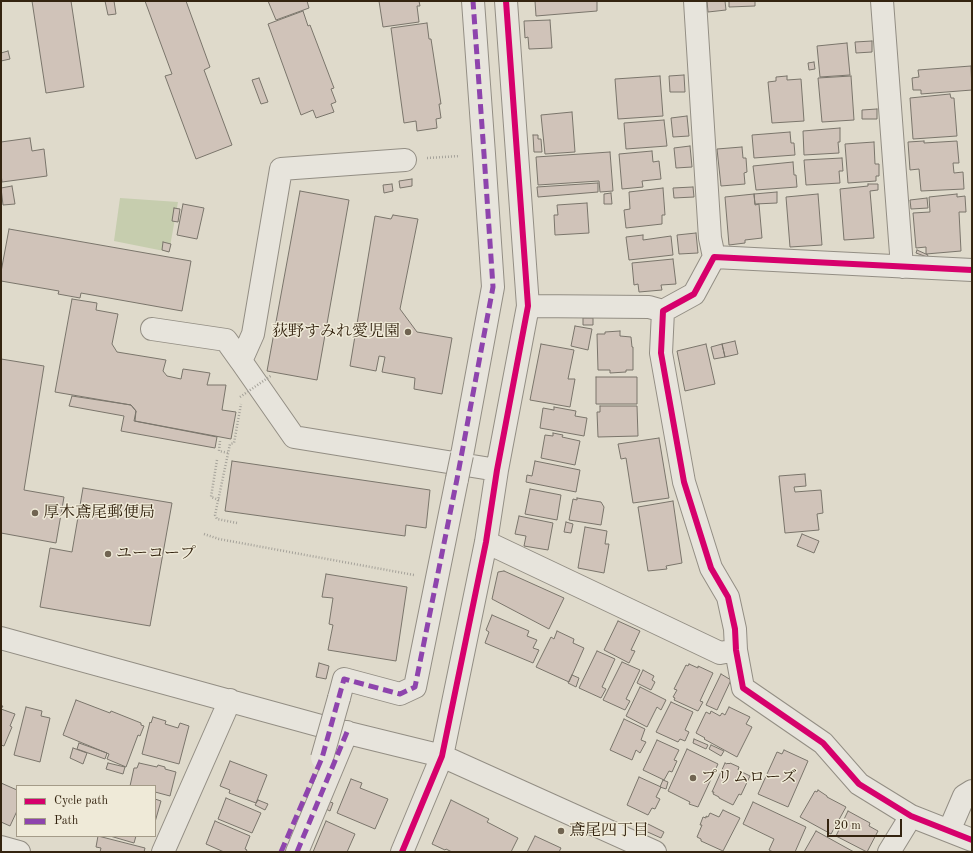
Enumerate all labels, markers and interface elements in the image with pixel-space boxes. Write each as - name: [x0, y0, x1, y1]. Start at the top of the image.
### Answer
- place label: 荻野すみれ愛児園: [272, 322, 400, 342]
- marker: 荻野すみれ愛児園: [403, 327, 413, 337]
- place label: 厚木鳶尾郵便局: [43, 503, 155, 523]
- marker: 厚木鳶尾郵便局: [30, 508, 40, 518]
- place label: ユーコープ: [116, 544, 196, 564]
- marker: ユーコープ: [103, 549, 113, 559]
- place label: プリムローズ: [701, 768, 797, 788]
- marker: プリムローズ: [688, 773, 698, 783]
- legend: [16, 785, 156, 837]
- text: Cycle path: [54, 795, 108, 807]
- scale bar: [829, 811, 904, 837]
- text: Path: [54, 815, 78, 827]
- text: 20 m: [834, 820, 861, 832]
- place label: 鳶尾四丁目: [569, 821, 649, 841]
- marker: 鳶尾四丁目: [556, 826, 566, 836]

